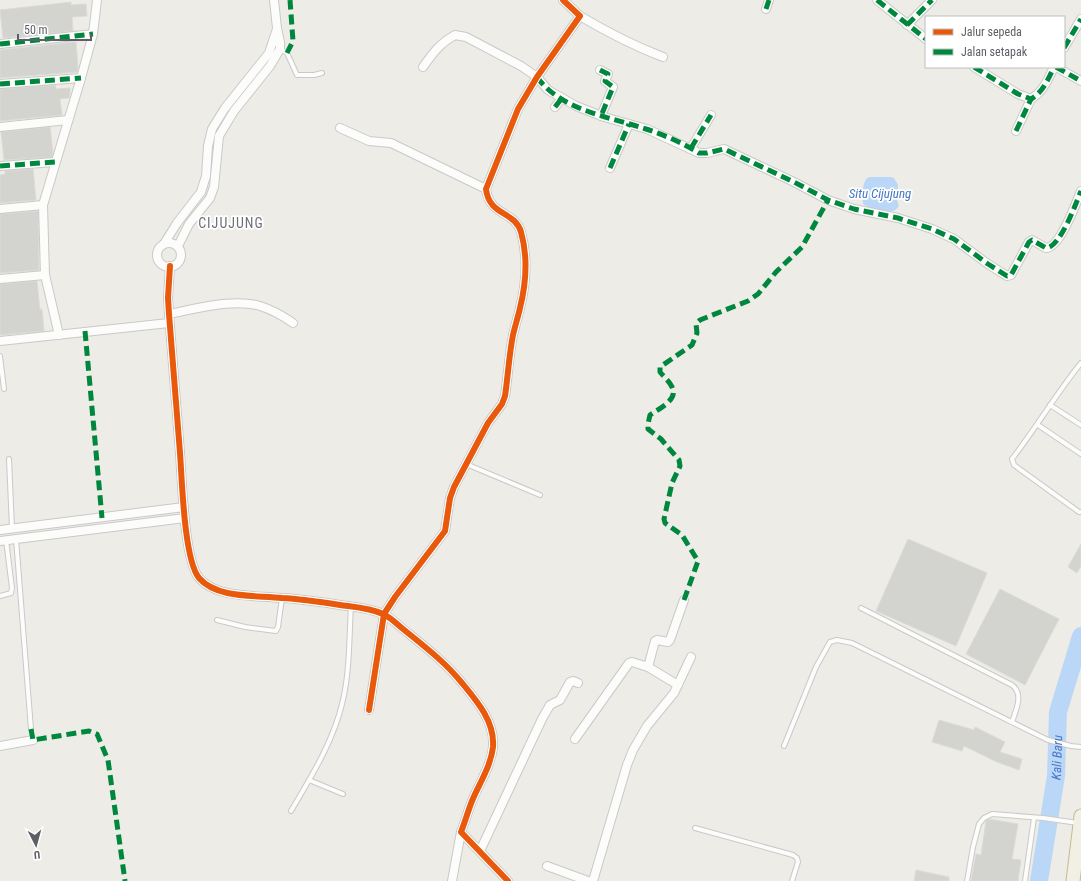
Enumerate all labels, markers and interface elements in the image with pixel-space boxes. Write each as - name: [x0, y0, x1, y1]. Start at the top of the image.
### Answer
- scale bar: [18, 16, 91, 42]
- legend: [925, 16, 1065, 68]
- text: 50 m: [24, 23, 48, 37]
- text: Jalur sepeda: [961, 25, 1022, 39]
- text: Jalan setapak: [961, 45, 1028, 59]
- water label: Situ Cijujung: [849, 186, 911, 201]
- district label: CIJUJUNG: [198, 215, 264, 231]
- water label: Kali Baru: [1049, 735, 1065, 781]
- north arrow: [16, 825, 56, 865]
- text: U: [33, 848, 41, 861]

